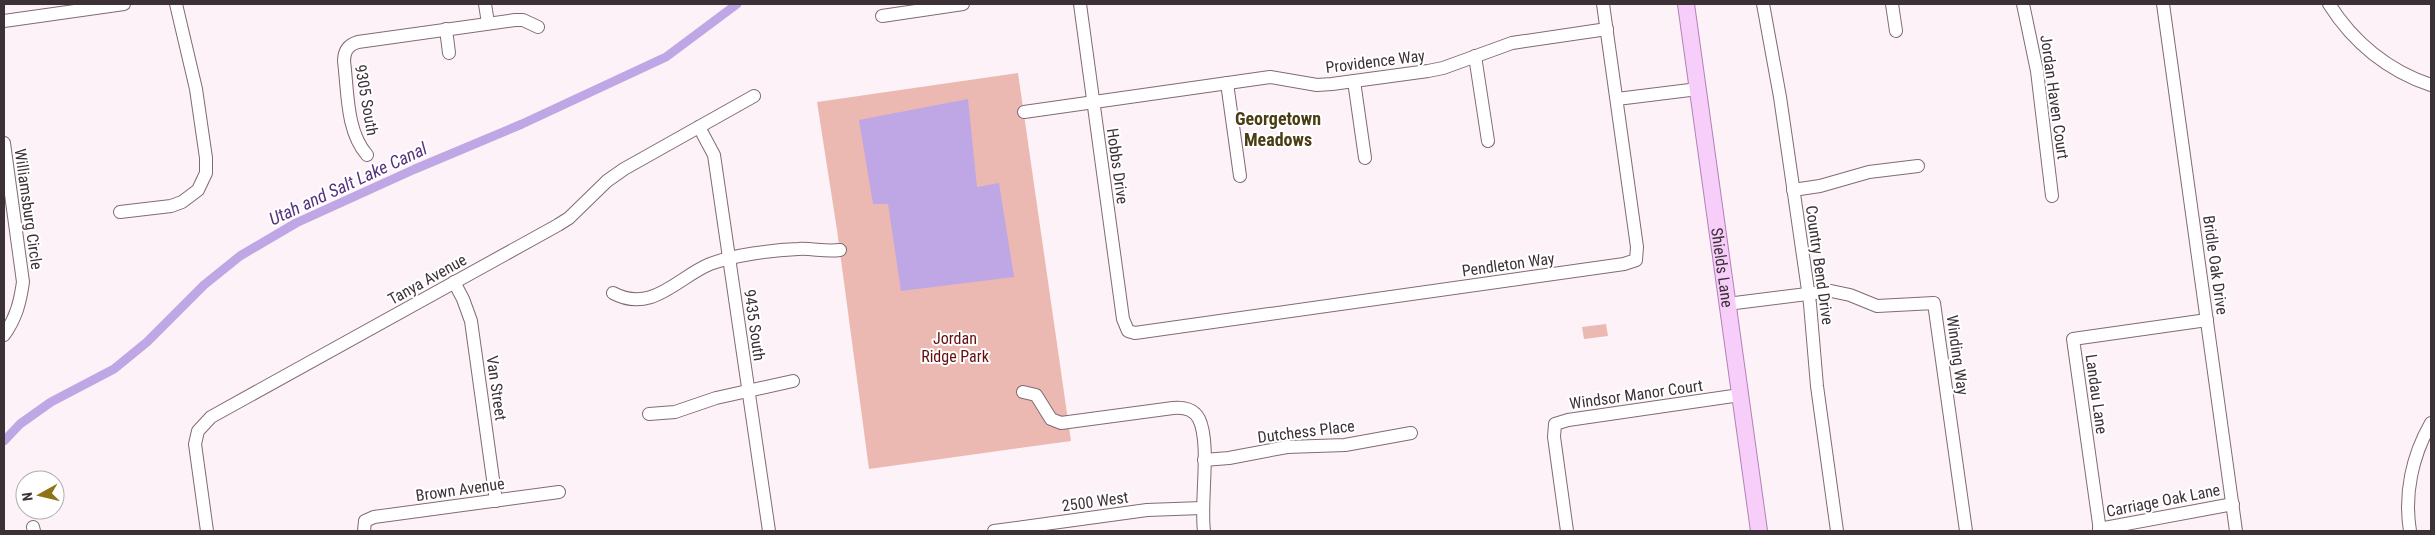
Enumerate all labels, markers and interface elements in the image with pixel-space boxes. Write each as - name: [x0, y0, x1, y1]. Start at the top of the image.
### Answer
- street label: Jordan Haven Court: [2036, 34, 2073, 161]
- street label: Providence Way: [1324, 46, 1426, 77]
- street label: 9305 South: [351, 63, 382, 137]
- district label: Georgetown Meadows: [1235, 108, 1321, 150]
- street label: Hobbs Drive: [1103, 127, 1132, 205]
- water label: Utah and Salt Lake Canal: [265, 137, 431, 229]
- street label: Williamsburg Circle: [11, 147, 46, 271]
- street label: Country Bend Drive: [1802, 204, 1837, 326]
- street label: Bridle Oak Drive: [2199, 214, 2232, 316]
- street label: Shields Lane: [1707, 226, 1737, 309]
- street label: Pendleton Way: [1461, 249, 1556, 280]
- street label: Tanya Avenue: [385, 250, 470, 309]
- street label: 9435 South: [740, 288, 769, 362]
- street label: Winding Way: [1942, 314, 1973, 397]
- park label: Jordan Ridge Park: [921, 329, 990, 366]
- street label: Landau Lane: [2081, 353, 2112, 435]
- street label: Van Street: [483, 354, 510, 422]
- street label: Windsor Manor Court: [1568, 376, 1704, 413]
- street label: Dutchess Place: [1256, 416, 1356, 447]
- north arrow: [15, 470, 65, 520]
- street label: Brown Avenue: [414, 474, 506, 505]
- street label: Carriage Oak Lane: [2105, 480, 2222, 521]
- street label: 2500 West: [1061, 487, 1130, 516]
- text: N: [19, 491, 36, 502]

